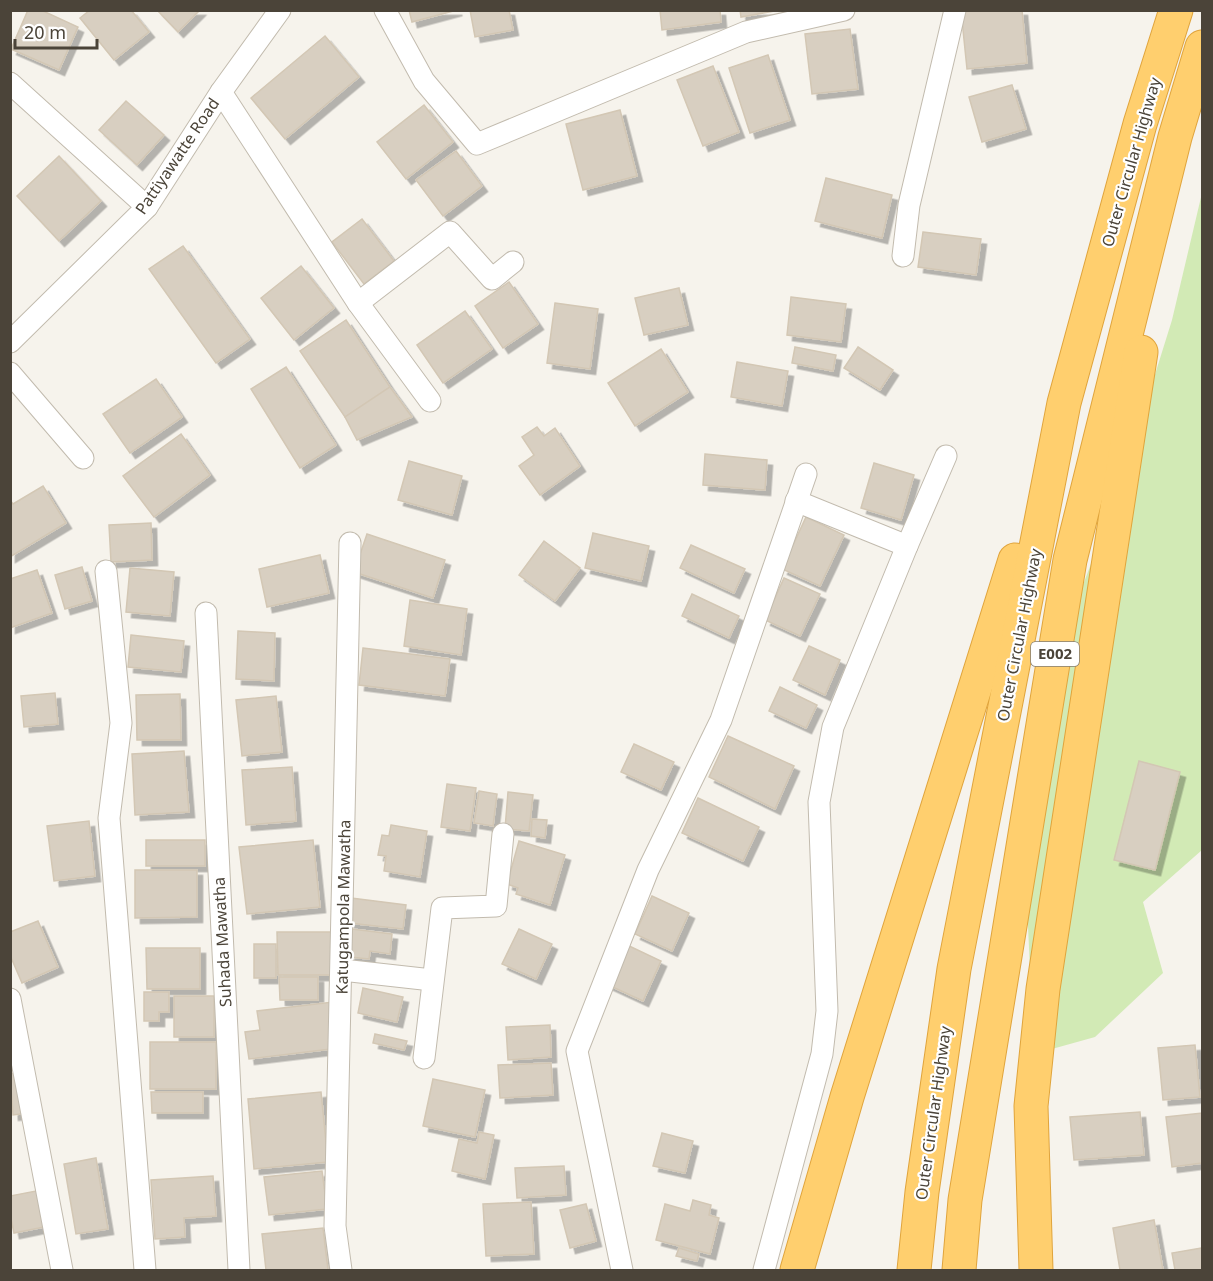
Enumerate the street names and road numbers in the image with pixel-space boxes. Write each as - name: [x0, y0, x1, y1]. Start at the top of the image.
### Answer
- street label: Outer Circular Highway: [1096, 74, 1166, 249]
- street label: Pattiyawatte Road: [130, 93, 224, 219]
- street label: Outer Circular Highway: [991, 546, 1047, 723]
- road number: E002: [1031, 642, 1079, 666]
- street label: Katugampola Mawatha: [330, 819, 356, 995]
- street label: Suhada Mawatha: [208, 876, 236, 1008]
- street label: Outer Circular Highway: [910, 1024, 956, 1201]

